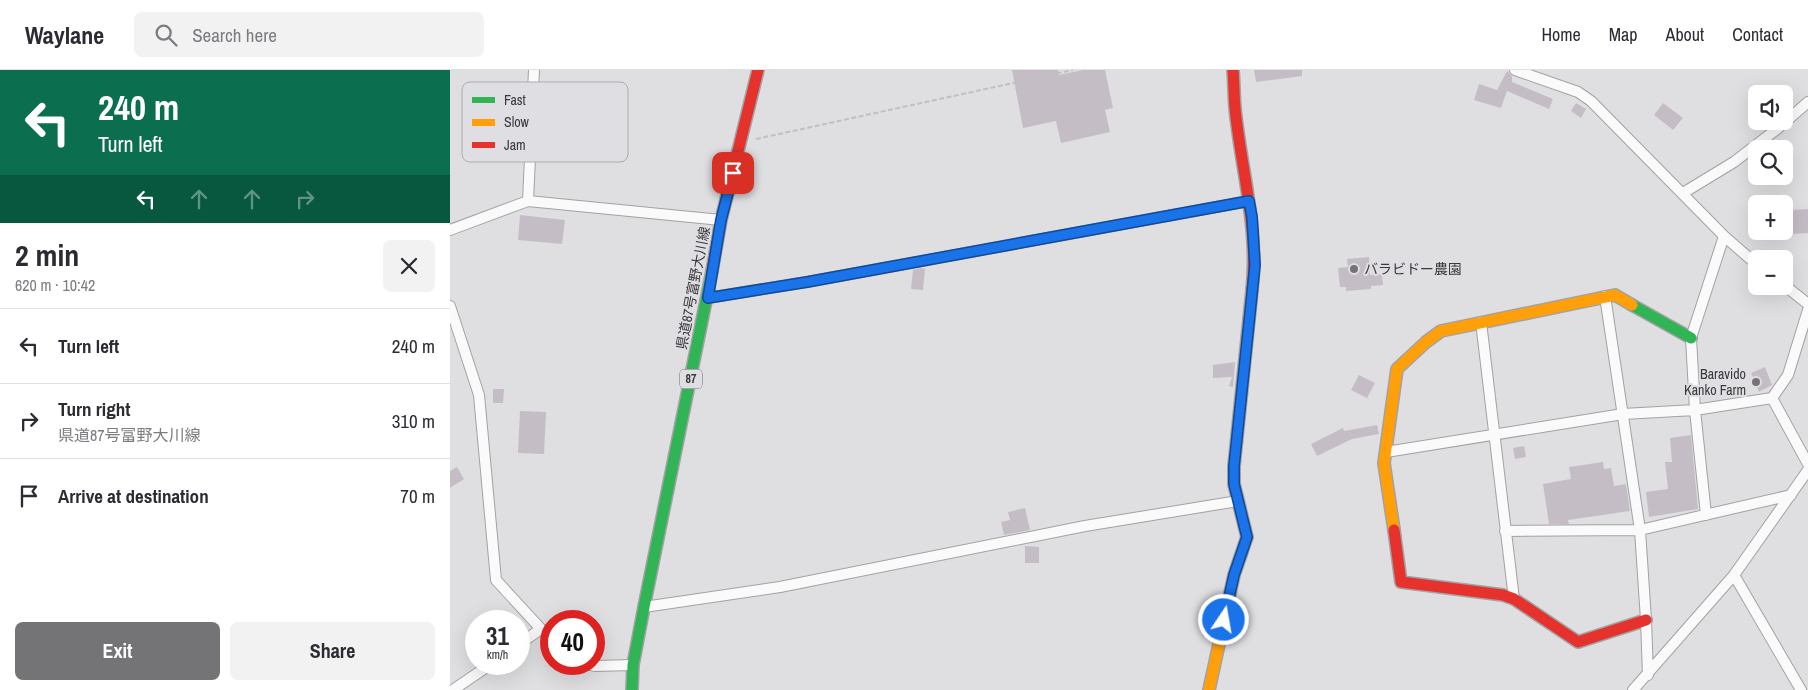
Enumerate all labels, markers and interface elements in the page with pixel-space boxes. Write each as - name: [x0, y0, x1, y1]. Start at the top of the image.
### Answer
- search box: [134, 12, 484, 57]
- text: Waylane: [25, 19, 104, 51]
- icon: search: [152, 21, 180, 49]
- text: Search here: [192, 22, 277, 48]
- text: Home: [1541, 22, 1581, 47]
- text: Map: [1609, 22, 1638, 47]
- text: About: [1666, 22, 1704, 47]
- text: Contact: [1732, 22, 1783, 47]
- legend: [462, 82, 628, 162]
- text: 240 m: [98, 84, 179, 131]
- map controls: [1748, 85, 1793, 295]
- button: sound: [1748, 85, 1793, 130]
- icon: left: [15, 90, 80, 155]
- text: Fast: [504, 91, 526, 109]
- text: Slow: [504, 113, 530, 131]
- text: Turn left: [98, 129, 163, 159]
- text: Jam: [504, 136, 526, 154]
- button: search: [1748, 140, 1793, 185]
- pin: [712, 152, 754, 194]
- icon: arrive: [719, 159, 747, 187]
- icon: left: [132, 185, 160, 213]
- icon: ahead: [185, 185, 213, 213]
- icon: ahead: [238, 185, 266, 213]
- icon: right: [291, 185, 319, 213]
- button: +: [1748, 195, 1793, 240]
- street label: 県道87号富野大川線: [672, 225, 714, 351]
- text: 2 min: [15, 235, 79, 275]
- button: close: [383, 240, 435, 292]
- button: −: [1748, 250, 1793, 295]
- place label: バラビドー農園: [1364, 260, 1462, 278]
- marker: バラビドー農園: [1348, 263, 1360, 275]
- text: 620 m · 10:42: [15, 274, 95, 296]
- icon: left: [15, 332, 43, 360]
- text: Turn left: [58, 333, 119, 359]
- text: 240 m: [392, 333, 435, 359]
- place label: Baravido Kanko Farm: [1684, 365, 1746, 399]
- road number: 87: [680, 370, 702, 388]
- marker: Baravido Kanko Farm: [1750, 376, 1762, 388]
- text: Turn right: [58, 396, 130, 422]
- icon: right: [15, 407, 43, 435]
- text: 310 m: [392, 408, 435, 434]
- text: 県道87号富野大川線: [58, 424, 201, 446]
- icon: arrive: [15, 482, 43, 510]
- text: Arrive at destination: [58, 483, 209, 509]
- text: 70 m: [400, 483, 435, 509]
- position arrow: [1197, 593, 1249, 645]
- speed limit sign: 40: [540, 610, 605, 675]
- text: 31: [486, 619, 509, 653]
- button: Exit: [15, 622, 220, 680]
- button: Share: [230, 622, 435, 680]
- text: km/h: [487, 647, 508, 663]

